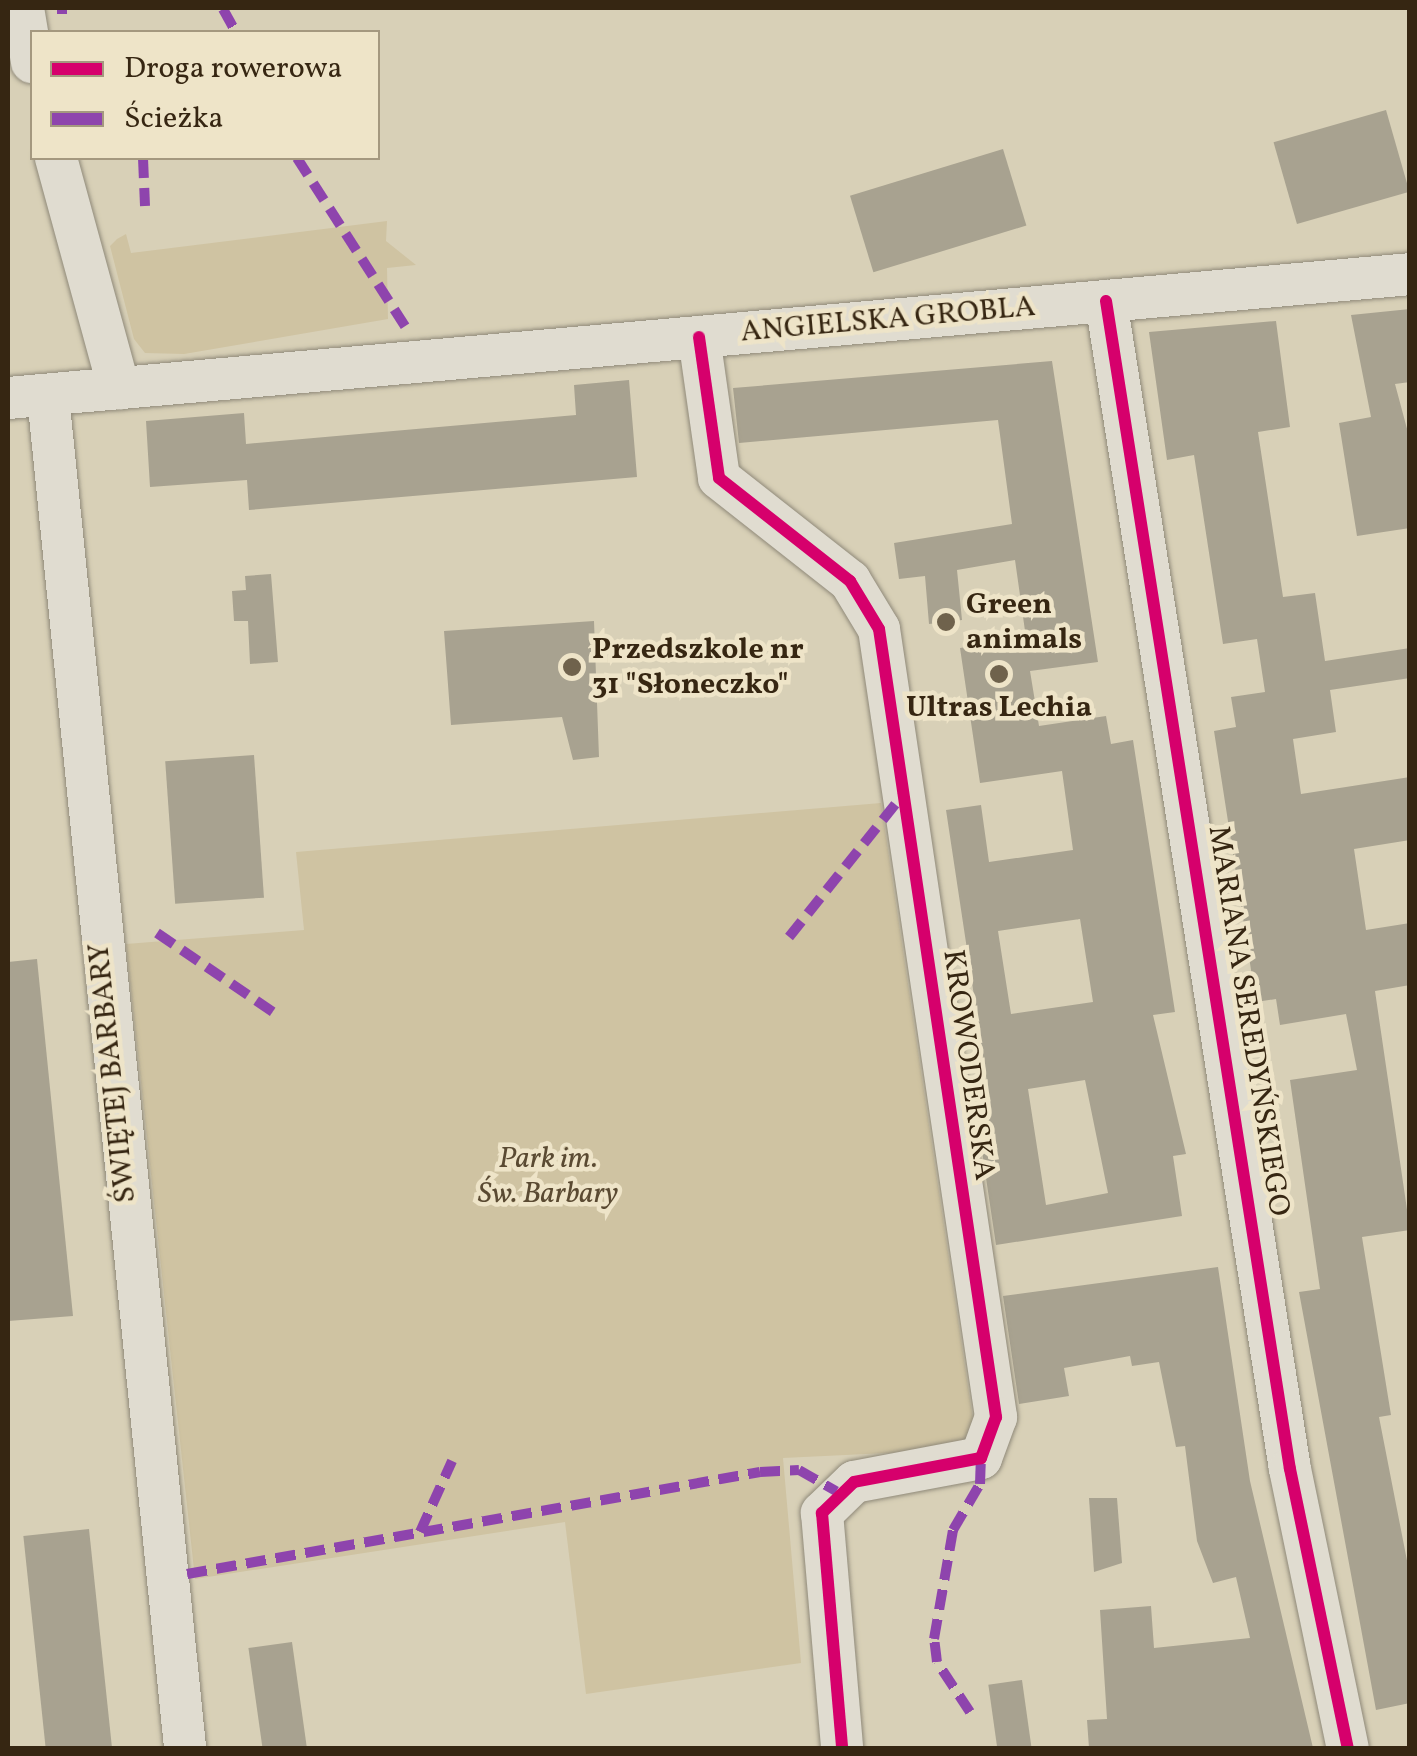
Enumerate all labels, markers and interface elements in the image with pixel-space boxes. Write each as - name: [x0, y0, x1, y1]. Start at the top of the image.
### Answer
- legend: [30, 30, 380, 160]
- text: Droga rowerowa: [124, 48, 342, 90]
- text: Ścieżka: [124, 98, 224, 140]
- street label: ANGIELSKA GROBLA: [739, 289, 1037, 351]
- place label: Green animals: [966, 587, 1082, 658]
- marker: Green animals: [935, 611, 957, 633]
- place label: Przedszkole nr 31 "Słoneczko": [592, 632, 804, 702]
- marker: Przedszkole nr 31 "Słoneczko": [561, 656, 583, 678]
- marker: Ultras Lechia: [988, 663, 1010, 685]
- place label: Ultras Lechia: [906, 690, 1092, 726]
- street label: MARIANA SEREDYŃSKIEGO: [1199, 823, 1297, 1219]
- street label: ŚWIĘTEJ BARBARY: [81, 941, 145, 1205]
- street label: KROWODERSKA: [934, 947, 1002, 1183]
- park label: Park im. Św. Barbary: [478, 1141, 618, 1212]

